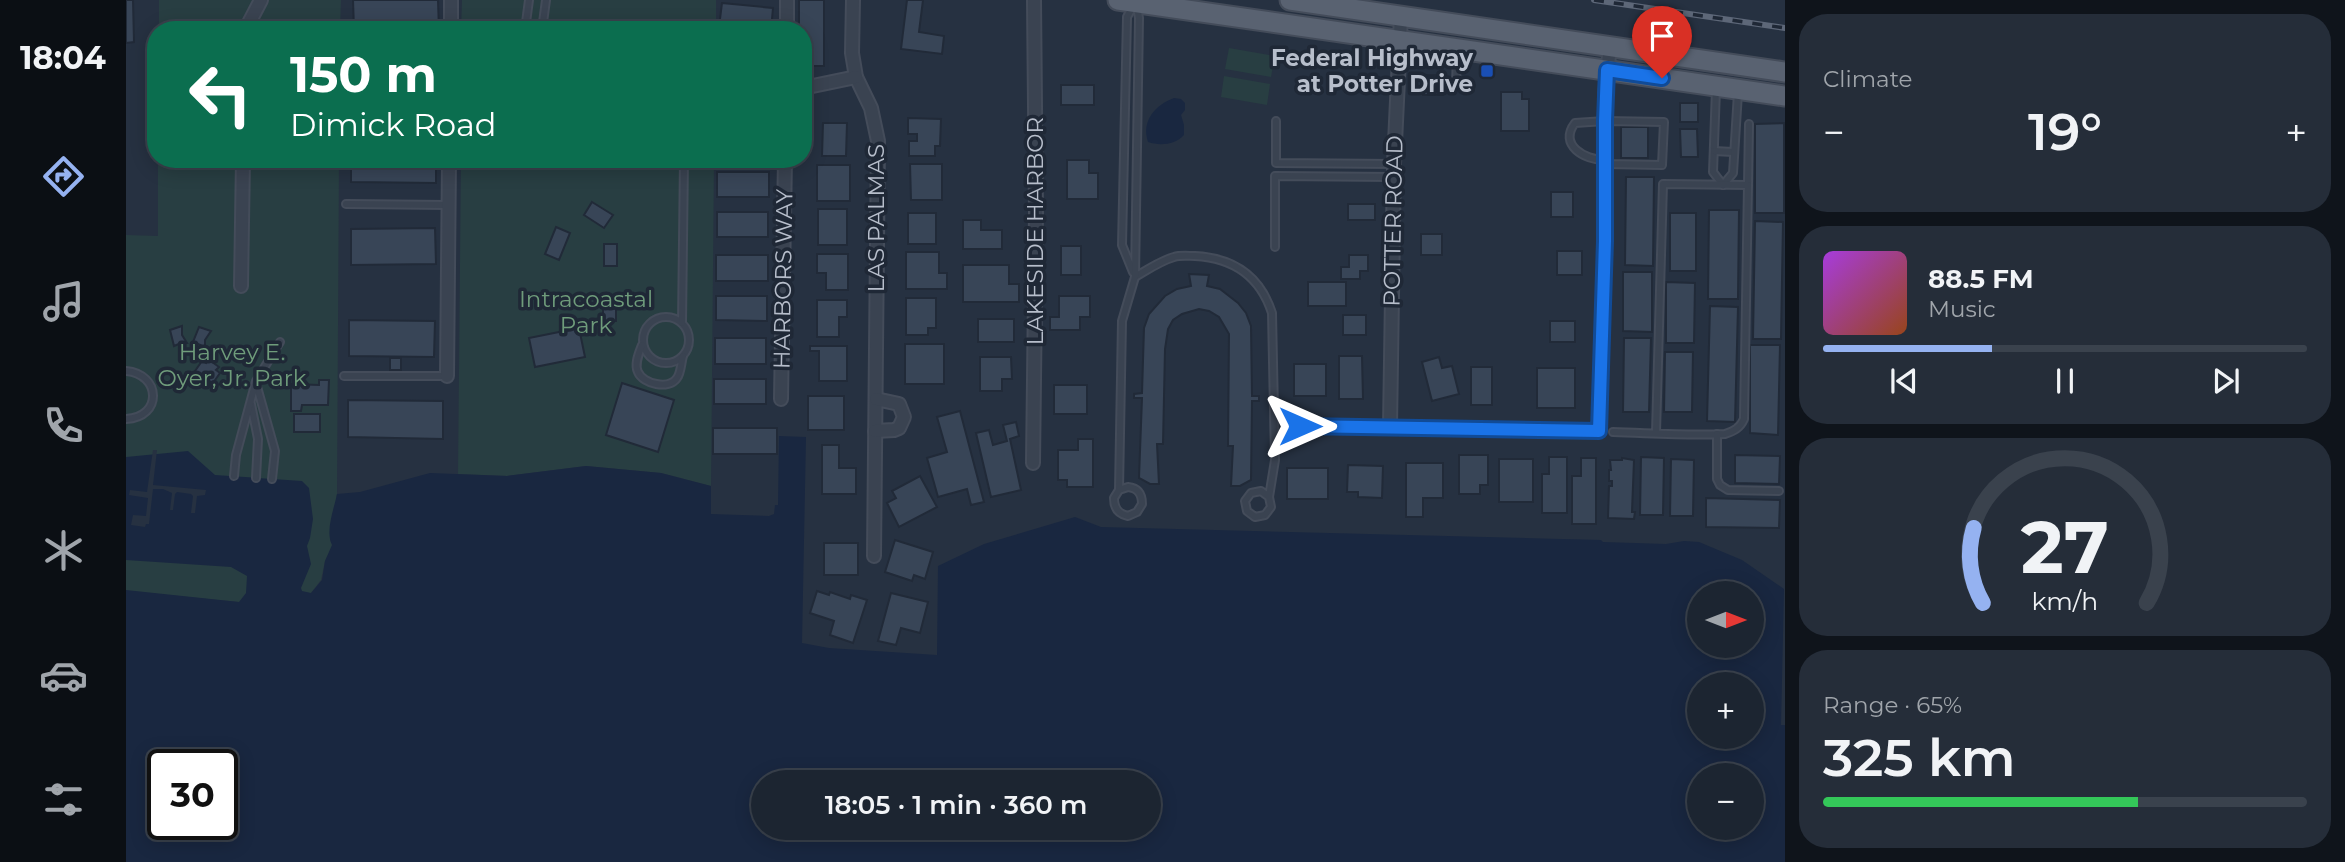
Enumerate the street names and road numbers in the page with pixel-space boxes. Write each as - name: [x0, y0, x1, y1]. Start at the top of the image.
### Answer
- street label: LAKESIDE HARBOR: [1021, 117, 1049, 345]
- street label: POTTER ROAD: [1378, 135, 1408, 307]
- street label: LAS PALMAS: [862, 144, 890, 292]
- street label: HARBORS WAY: [767, 188, 799, 369]

